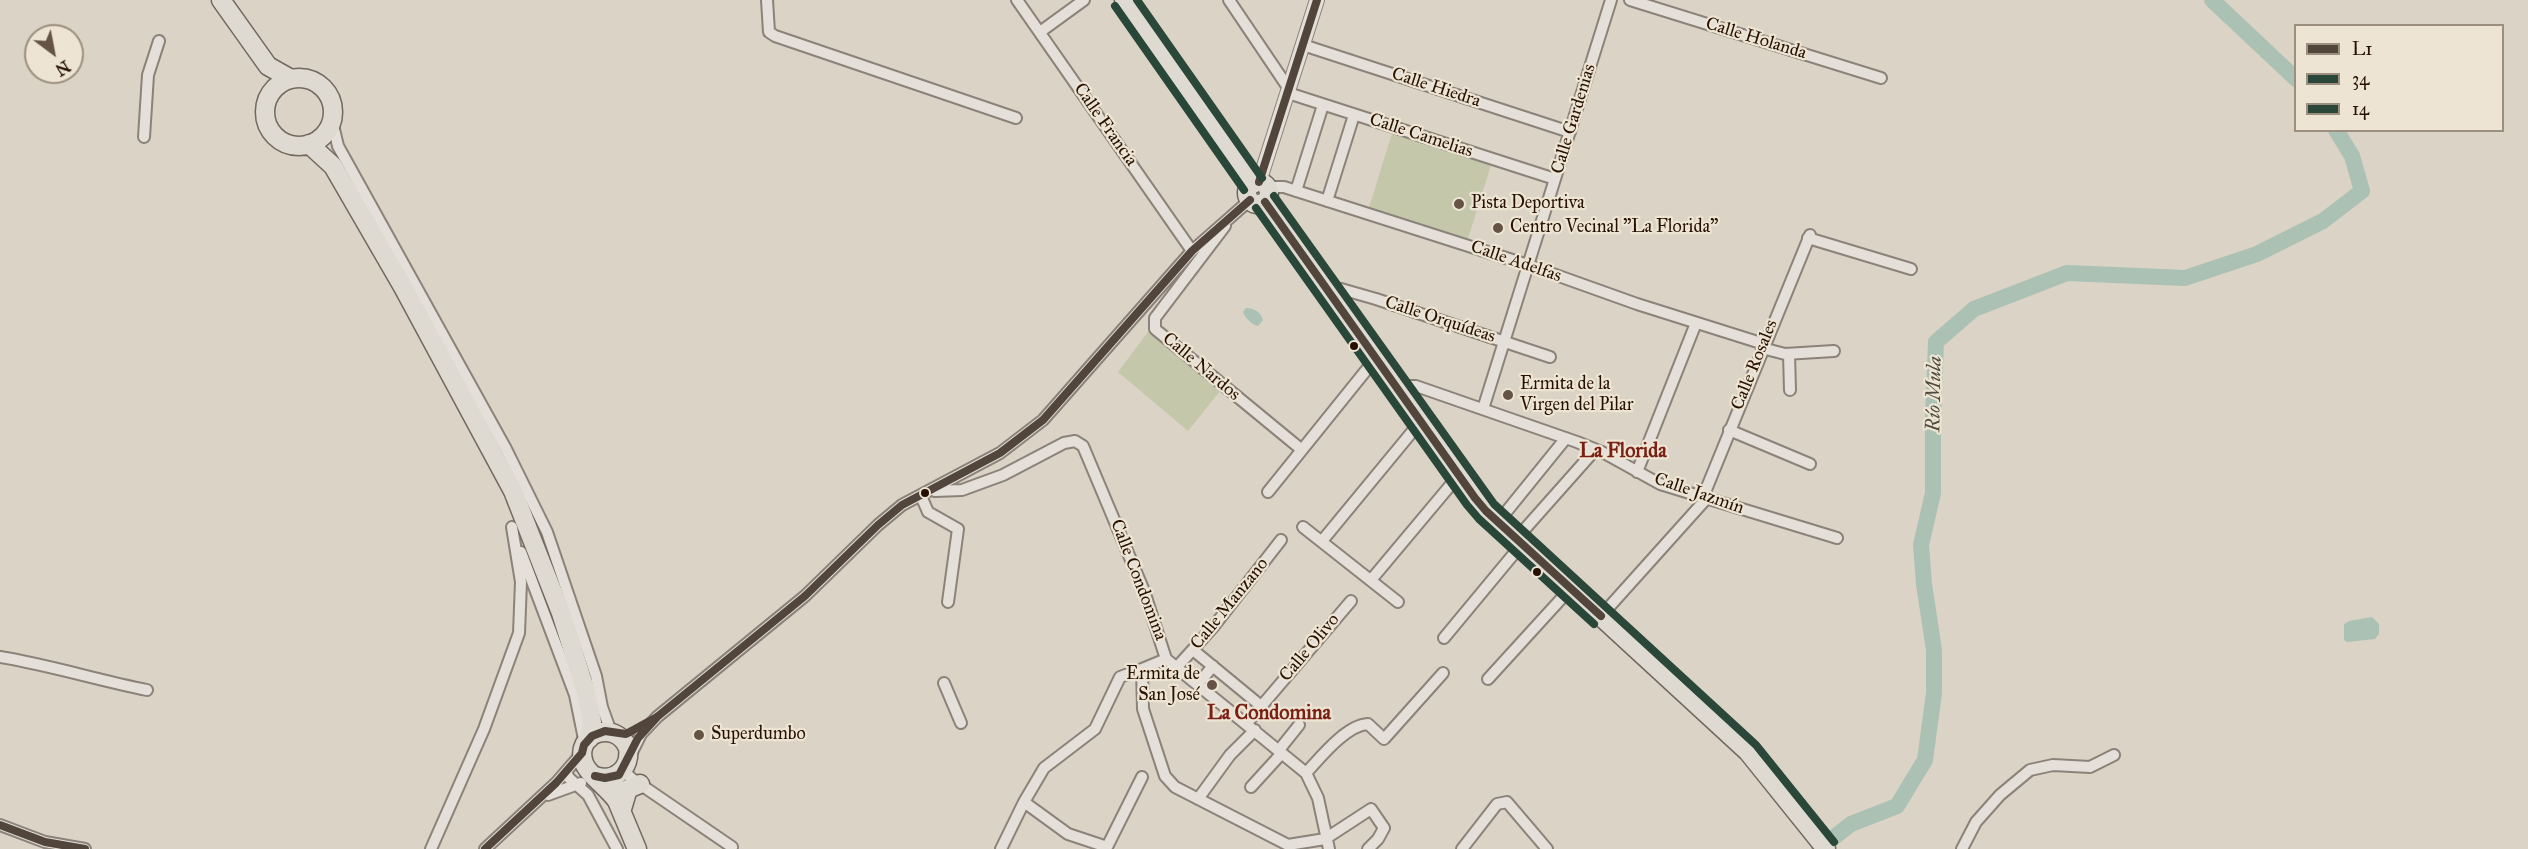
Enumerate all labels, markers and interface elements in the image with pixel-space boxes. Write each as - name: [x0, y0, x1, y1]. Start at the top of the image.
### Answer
- street label: Calle Holanda: [1703, 13, 1809, 65]
- north arrow: [24, 24, 84, 84]
- legend: [2294, 24, 2504, 132]
- text: L1: [2352, 38, 2372, 60]
- text: N: [52, 56, 74, 80]
- street label: Calle Gardenias: [1547, 61, 1601, 177]
- street label: Calle Hiedra: [1389, 63, 1483, 113]
- text: 34: [2352, 68, 2369, 90]
- street label: Calle Francia: [1068, 79, 1142, 171]
- text: 14: [2352, 98, 2369, 120]
- street label: Calle Camelias: [1367, 109, 1475, 163]
- place label: Pista Deportiva: [1471, 193, 1585, 215]
- marker: Pista Deportiva: [1452, 197, 1466, 211]
- place label: Centro Vecinal "La Florida": [1510, 217, 1718, 239]
- marker: Centro Vecinal "La Florida": [1491, 221, 1505, 235]
- street label: Calle Adelfas: [1468, 236, 1564, 288]
- street label: Calle Orquídeas: [1382, 292, 1498, 348]
- street label: Calle Rosales: [1727, 317, 1783, 413]
- street label: Calle Nardos: [1158, 328, 1244, 406]
- unlabelled marker: [1348, 340, 1360, 352]
- water label: Río Mula: [1922, 356, 1948, 432]
- place label: Ermita de la Virgen del Pilar: [1520, 374, 1633, 416]
- marker: Ermita de la Virgen del Pilar: [1501, 388, 1515, 402]
- district label: La Florida: [1579, 440, 1667, 464]
- street label: Calle Jazmín: [1651, 469, 1747, 519]
- unlabelled marker: [919, 487, 931, 499]
- street label: Calle Condomina: [1105, 517, 1171, 643]
- street label: Calle Manzano: [1186, 554, 1274, 654]
- unlabelled marker: [1531, 566, 1543, 578]
- street label: Calle Olivo: [1275, 610, 1345, 686]
- place label: Ermita de San José: [1126, 664, 1200, 706]
- marker: Ermita de San José: [1205, 678, 1219, 692]
- district label: La Condomina: [1207, 702, 1331, 726]
- place label: Superdumbo: [711, 724, 806, 746]
- marker: Superdumbo: [692, 728, 706, 742]

